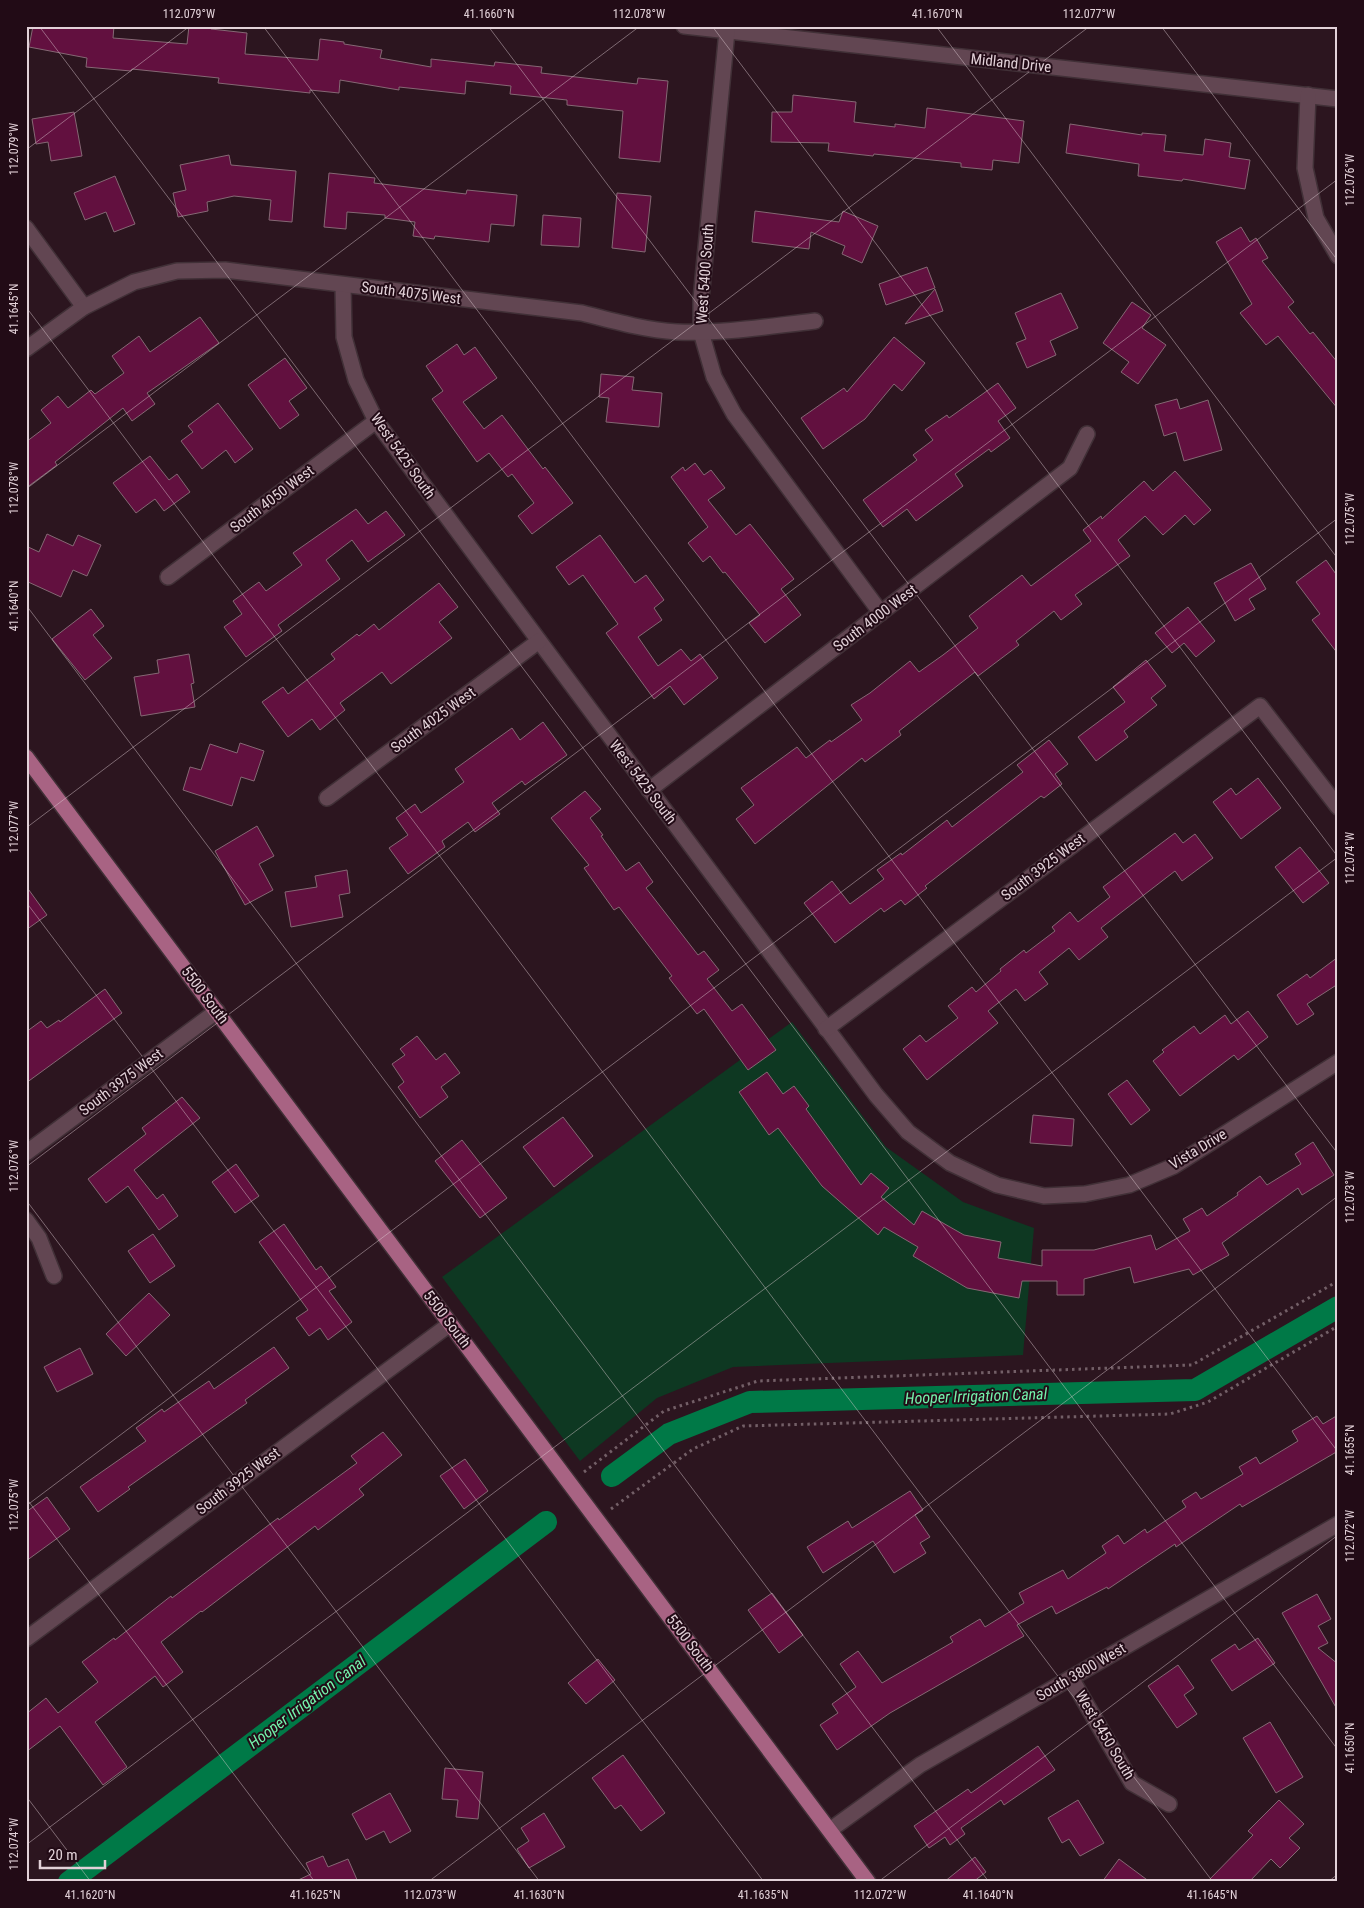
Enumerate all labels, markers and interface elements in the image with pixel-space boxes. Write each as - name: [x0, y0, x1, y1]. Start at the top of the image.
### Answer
- text: 112.079°W: [163, 7, 215, 21]
- text: 41.1660°N: [464, 7, 514, 21]
- text: 112.078°W: [613, 7, 665, 21]
- text: 41.1670°N: [912, 7, 962, 21]
- text: 112.077°W: [1063, 7, 1115, 21]
- street label: Midland Drive: [970, 50, 1052, 76]
- text: 112.079°W: [7, 123, 21, 175]
- text: 112.076°W: [1343, 154, 1357, 206]
- street label: West 5400 South: [693, 223, 717, 325]
- street label: South 4075 West: [360, 278, 462, 308]
- text: 41.1645°N: [7, 284, 21, 334]
- street label: West 5425 South: [367, 410, 439, 502]
- text: 112.078°W: [7, 462, 21, 514]
- street label: South 4050 West: [227, 462, 317, 536]
- text: 112.075°W: [1343, 493, 1357, 545]
- text: 41.1640°N: [7, 581, 21, 631]
- street label: South 4000 West: [830, 581, 920, 655]
- street label: South 4025 West: [387, 683, 479, 757]
- street label: West 5425 South: [606, 737, 680, 827]
- text: 112.077°W: [7, 801, 21, 853]
- street label: South 3925 West: [998, 830, 1088, 904]
- text: 112.074°W: [1343, 832, 1357, 884]
- street label: 5500 South: [178, 963, 232, 1027]
- street label: South 3975 West: [76, 1045, 166, 1119]
- street label: Vista Drive: [1166, 1125, 1230, 1173]
- text: 112.076°W: [7, 1140, 21, 1192]
- text: 112.073°W: [1343, 1171, 1357, 1223]
- street label: 5500 South: [420, 1287, 474, 1351]
- water label: Hooper Irrigation Canal: [905, 1384, 1048, 1408]
- text: 41.1655°N: [1343, 1425, 1357, 1475]
- street label: South 3925 West: [193, 1444, 283, 1518]
- text: 112.075°W: [7, 1479, 21, 1531]
- text: 112.072°W: [1343, 1510, 1357, 1562]
- street label: 5500 South: [663, 1611, 717, 1675]
- street label: South 3800 West: [1033, 1639, 1129, 1705]
- water label: Hooper Irrigation Canal: [244, 1651, 370, 1752]
- street label: West 5450 South: [1071, 1687, 1139, 1783]
- text: 41.1650°N: [1343, 1723, 1357, 1773]
- text: 112.074°W: [7, 1818, 21, 1870]
- scale bar: [40, 1838, 105, 1870]
- text: 20 m: [48, 1846, 78, 1864]
- text: 41.1620°N: [65, 1888, 115, 1902]
- text: 41.1625°N: [290, 1888, 340, 1902]
- text: 112.073°W: [404, 1888, 456, 1902]
- text: 41.1630°N: [514, 1888, 564, 1902]
- text: 41.1635°N: [738, 1888, 788, 1902]
- text: 112.072°W: [854, 1888, 906, 1902]
- text: 41.1640°N: [963, 1888, 1013, 1902]
- text: 41.1645°N: [1187, 1888, 1237, 1902]

